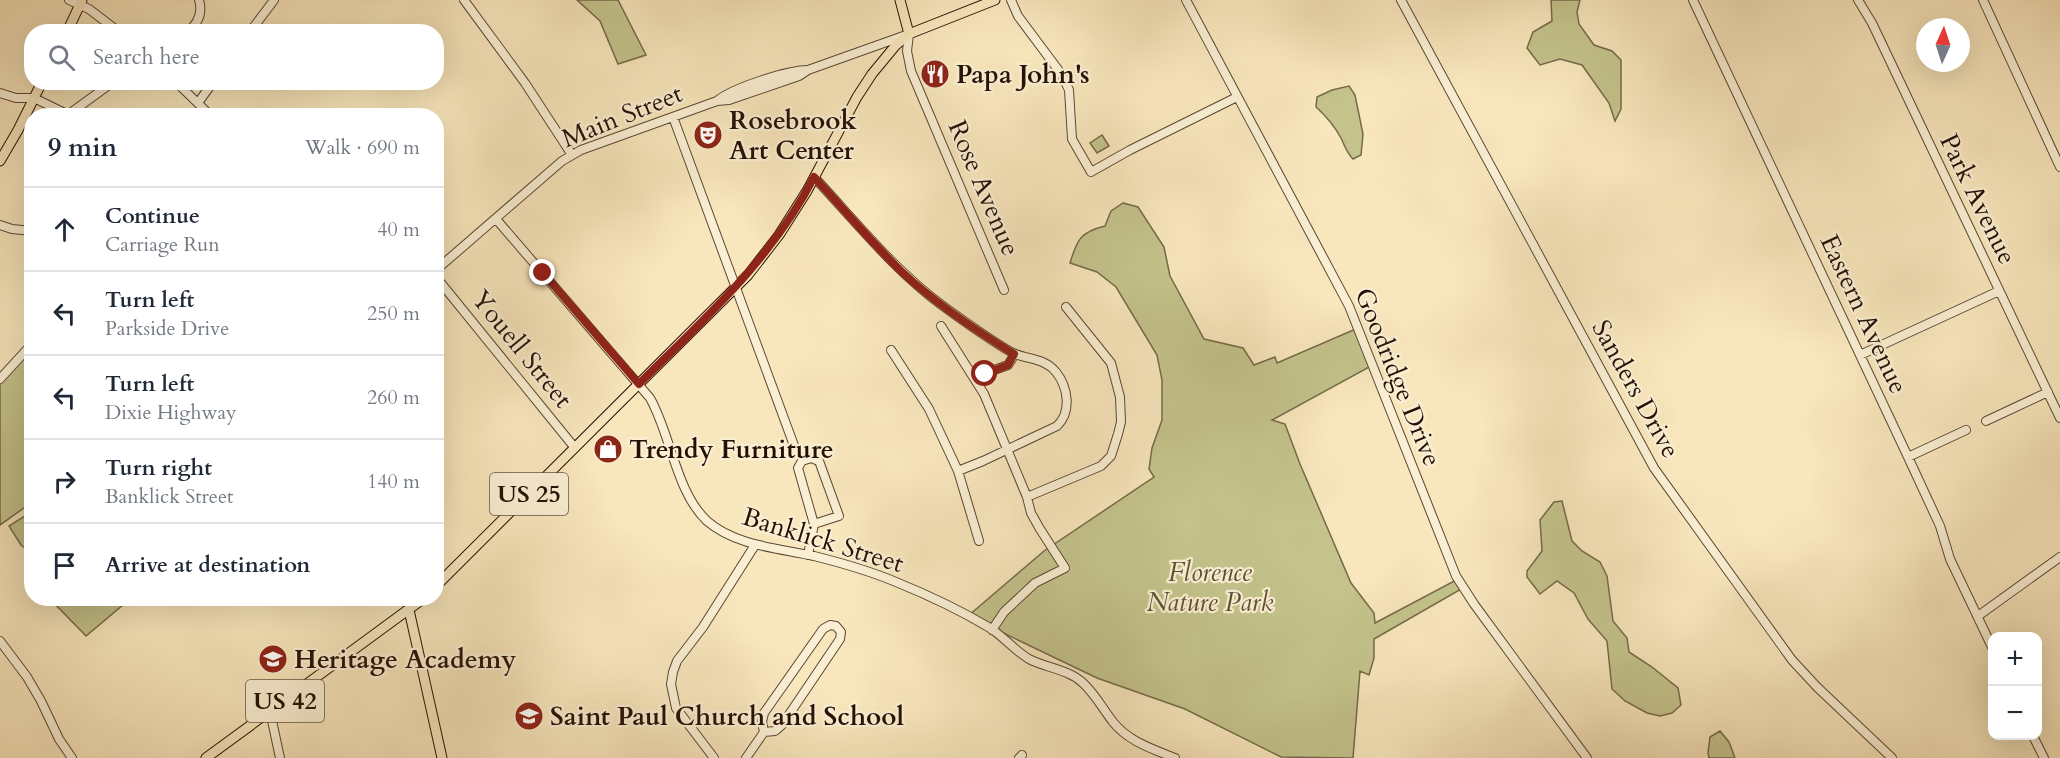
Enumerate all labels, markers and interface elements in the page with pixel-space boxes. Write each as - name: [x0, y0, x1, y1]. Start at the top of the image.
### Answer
- north arrow: [1916, 18, 1970, 72]
- search box: [24, 24, 444, 90]
- icon: search: [45, 41, 78, 74]
- text: Search here: [93, 42, 200, 72]
- place label: Papa John's: [956, 57, 1090, 92]
- restaurant icon: Papa John's: [919, 58, 951, 90]
- street label: Main Street: [556, 76, 688, 156]
- place label: Rosebrook Art Center: [729, 103, 857, 168]
- street label: Rose Avenue: [940, 115, 1028, 261]
- theatre icon: Rosebrook Art Center: [692, 119, 724, 151]
- street label: Park Avenue: [1931, 128, 2025, 270]
- text: 9 min: [48, 130, 117, 165]
- text: Walk · 690 m: [305, 134, 420, 161]
- text: Continue: [105, 201, 200, 231]
- icon: ahead: [48, 213, 81, 246]
- text: 40 m: [377, 216, 420, 243]
- street label: Eastern Avenue: [1812, 229, 1916, 399]
- text: Carriage Run: [105, 231, 220, 258]
- route end: [529, 259, 555, 285]
- street label: Youell Street: [464, 283, 580, 415]
- street label: Goodridge Drive: [1346, 283, 1450, 471]
- text: Turn left: [105, 285, 194, 315]
- icon: left: [48, 297, 81, 330]
- text: 250 m: [367, 300, 420, 327]
- street label: Sanders Drive: [1584, 314, 1688, 464]
- text: Parkside Drive: [105, 315, 229, 342]
- route start: [971, 360, 997, 386]
- text: Turn left: [105, 369, 194, 399]
- icon: left: [48, 381, 81, 414]
- text: 260 m: [367, 384, 420, 411]
- text: Dixie Highway: [105, 399, 237, 426]
- place label: Trendy Furniture: [629, 432, 834, 467]
- shop icon: Trendy Furniture: [592, 433, 624, 465]
- text: Turn right: [105, 453, 212, 483]
- icon: right: [48, 465, 81, 498]
- text: 140 m: [367, 468, 420, 495]
- road number: US 25: [490, 473, 568, 515]
- text: Banklick Street: [105, 483, 233, 510]
- street label: Banklick Street: [738, 499, 908, 581]
- icon: arrive: [48, 549, 81, 582]
- text: Arrive at destination: [105, 550, 310, 580]
- park label: Florence Nature Park: [1147, 555, 1273, 620]
- map controls: [1988, 632, 2042, 740]
- button: +: [1988, 632, 2042, 686]
- place label: Heritage Academy: [294, 642, 517, 677]
- school or university icon: Heritage Academy: [257, 643, 289, 675]
- road number: US 42: [246, 680, 324, 722]
- button: −: [1988, 686, 2042, 740]
- place label: Saint Paul Church and School: [550, 699, 905, 734]
- school or university icon: Saint Paul Church and School: [513, 700, 545, 732]

